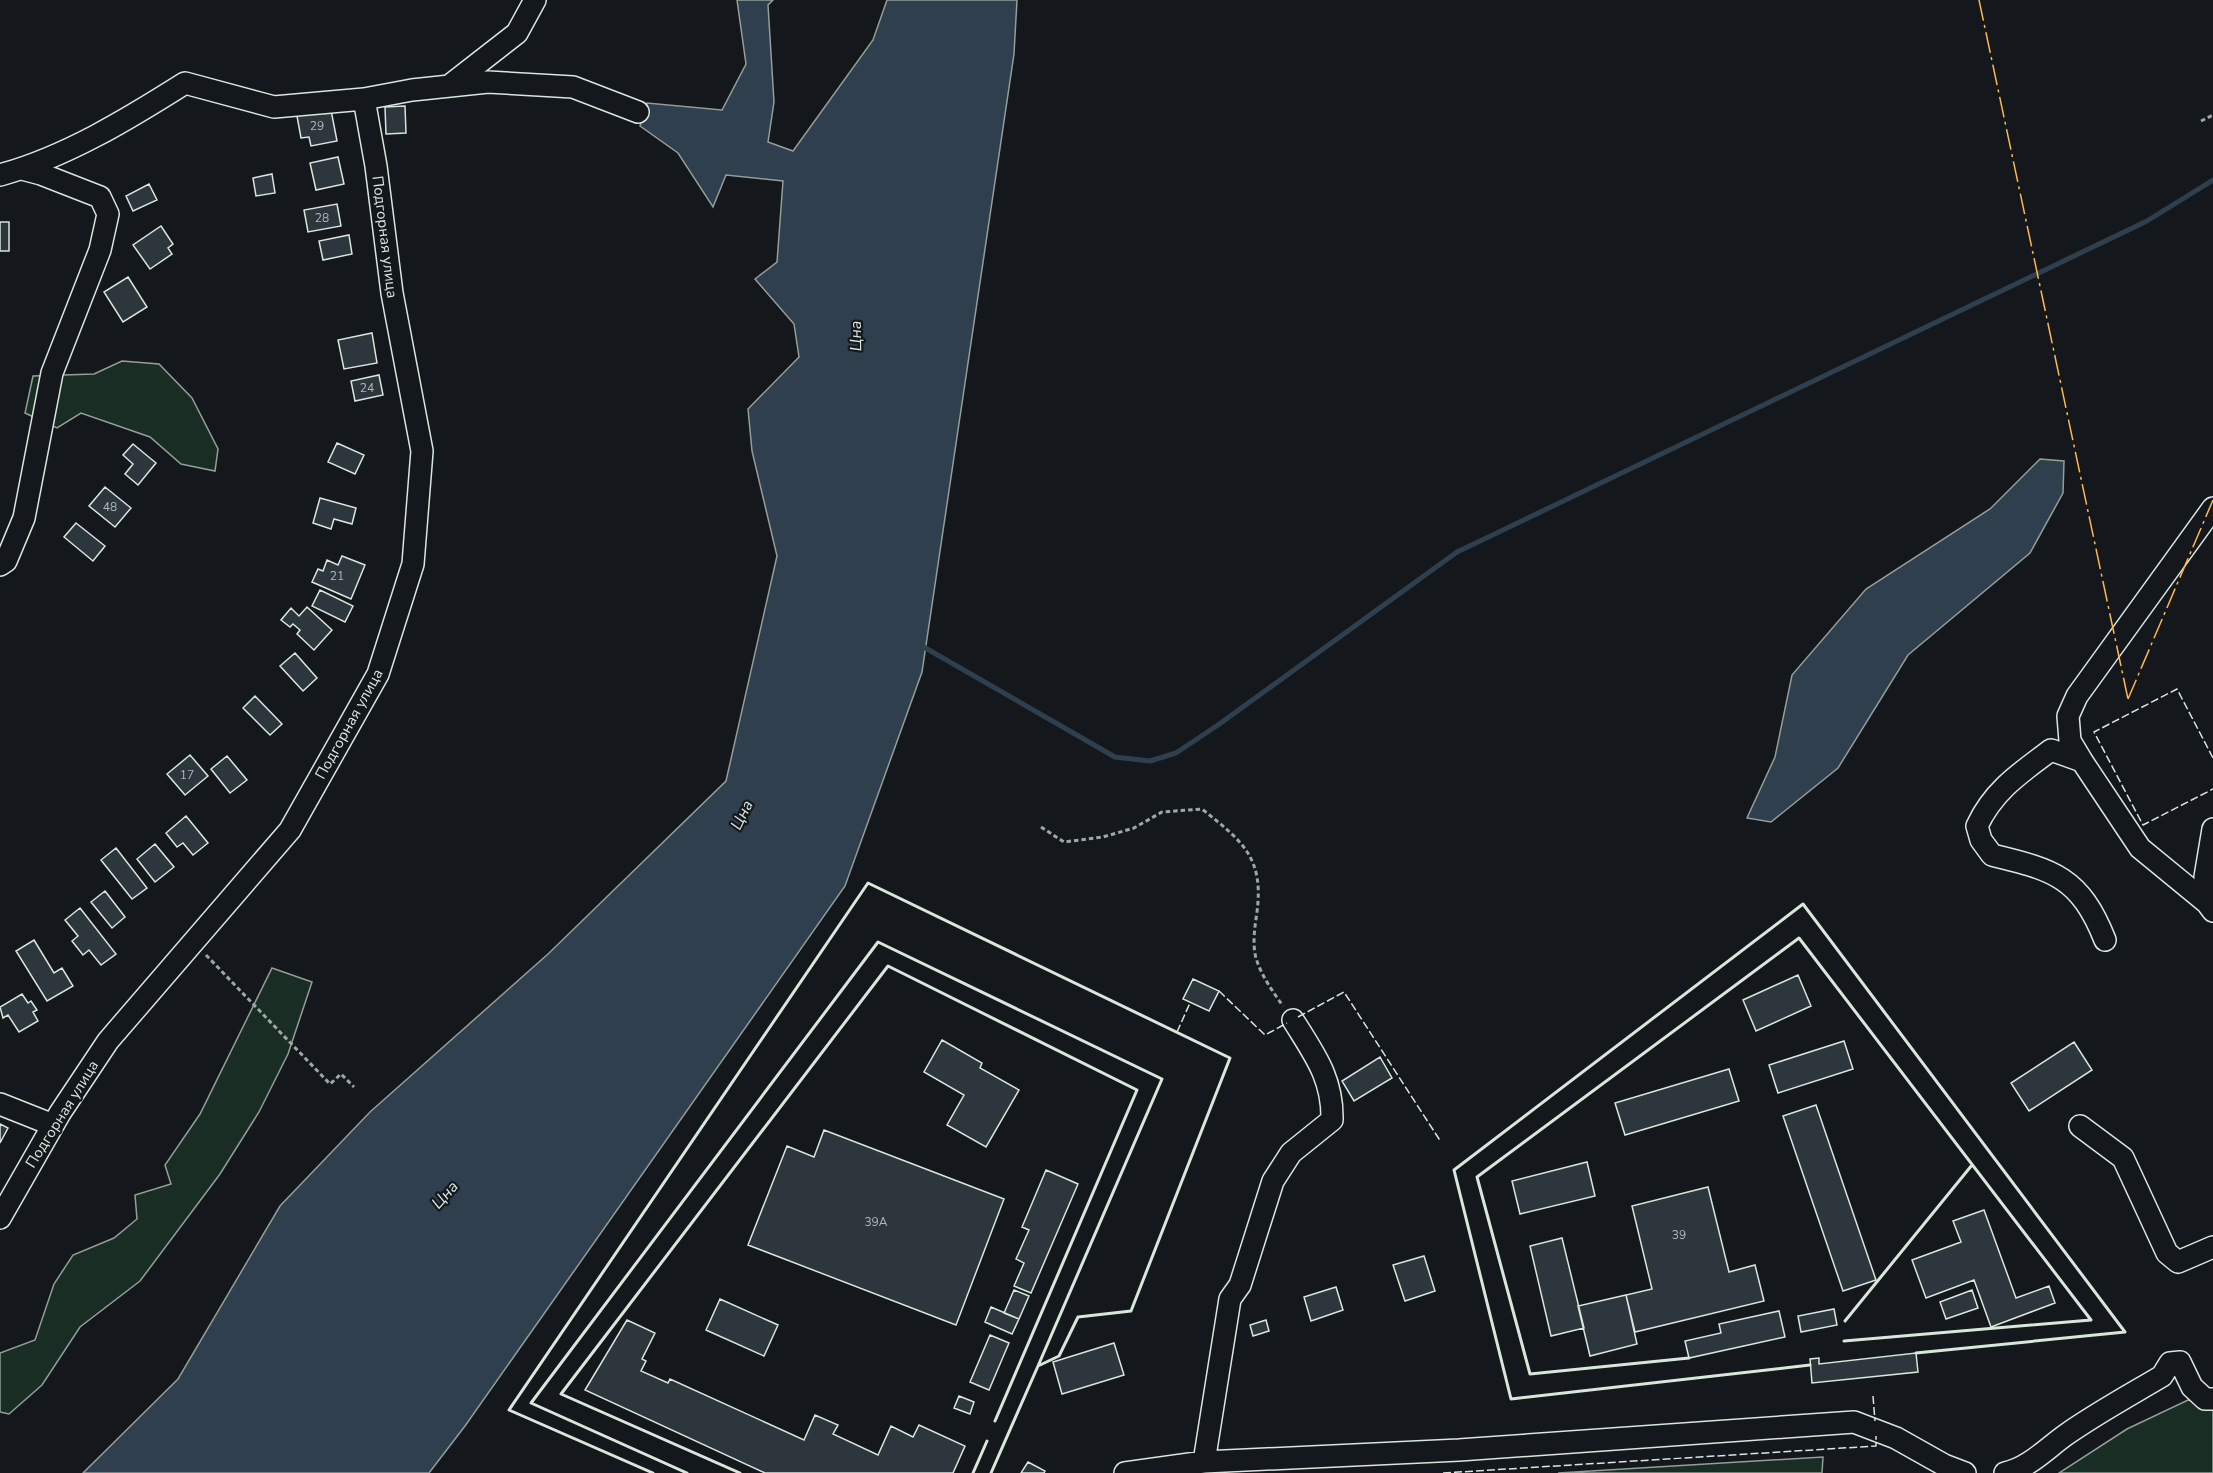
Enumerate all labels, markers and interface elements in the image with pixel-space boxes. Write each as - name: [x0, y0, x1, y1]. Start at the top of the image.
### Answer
- house number: 29: [310, 118, 324, 134]
- street label: Подгорная улица: [368, 175, 402, 299]
- house number: 28: [315, 210, 329, 226]
- water label: Цна: [845, 320, 867, 352]
- house number: 24: [360, 380, 374, 396]
- house number: 48: [103, 499, 117, 515]
- house number: 21: [330, 568, 344, 584]
- street label: Подгорная улица: [310, 665, 388, 783]
- house number: 17: [180, 767, 194, 783]
- water label: Цна: [725, 796, 759, 834]
- street label: Подгорная улица: [21, 1056, 103, 1172]
- water label: Цна: [427, 1176, 463, 1214]
- house number: 39А: [864, 1214, 888, 1230]
- house number: 39: [1672, 1227, 1686, 1243]

